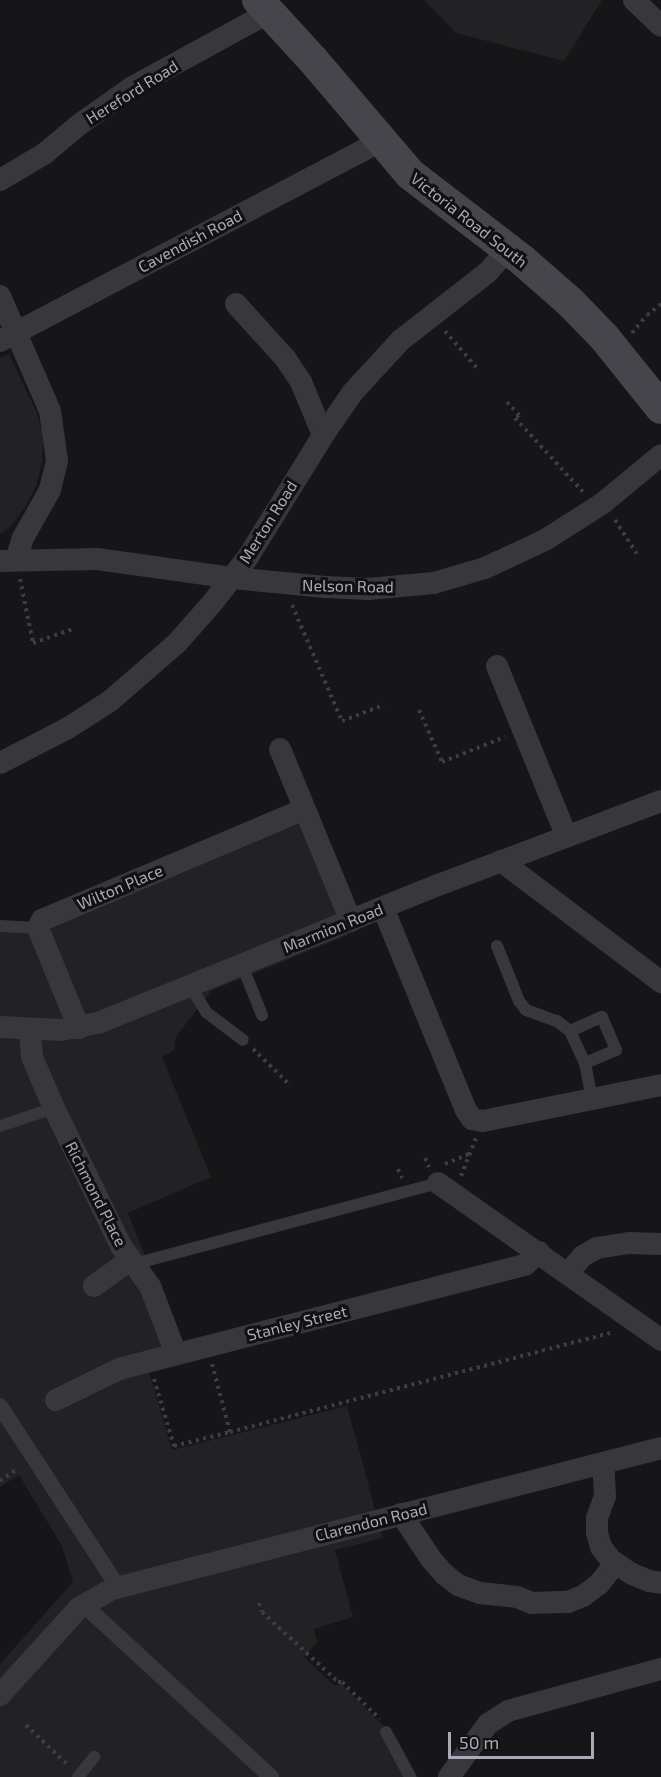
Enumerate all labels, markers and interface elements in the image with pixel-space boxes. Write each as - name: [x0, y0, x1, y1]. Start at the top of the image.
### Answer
- street label: Hereford Road: [82, 56, 182, 128]
- street label: Victoria Road South: [407, 169, 531, 271]
- street label: Cavendish Road: [135, 205, 245, 277]
- street label: Merton Road: [235, 477, 301, 567]
- street label: Nelson Road: [302, 576, 394, 596]
- street label: Wilton Place: [74, 860, 166, 914]
- street label: Marmion Road: [280, 899, 386, 957]
- street label: Richmond Place: [61, 1138, 131, 1250]
- street label: Stanley Street: [245, 1301, 349, 1345]
- street label: Clarendon Road: [313, 1499, 429, 1545]
- scale bar: [451, 1720, 596, 1758]
- text: 50 m: [459, 1731, 499, 1753]

